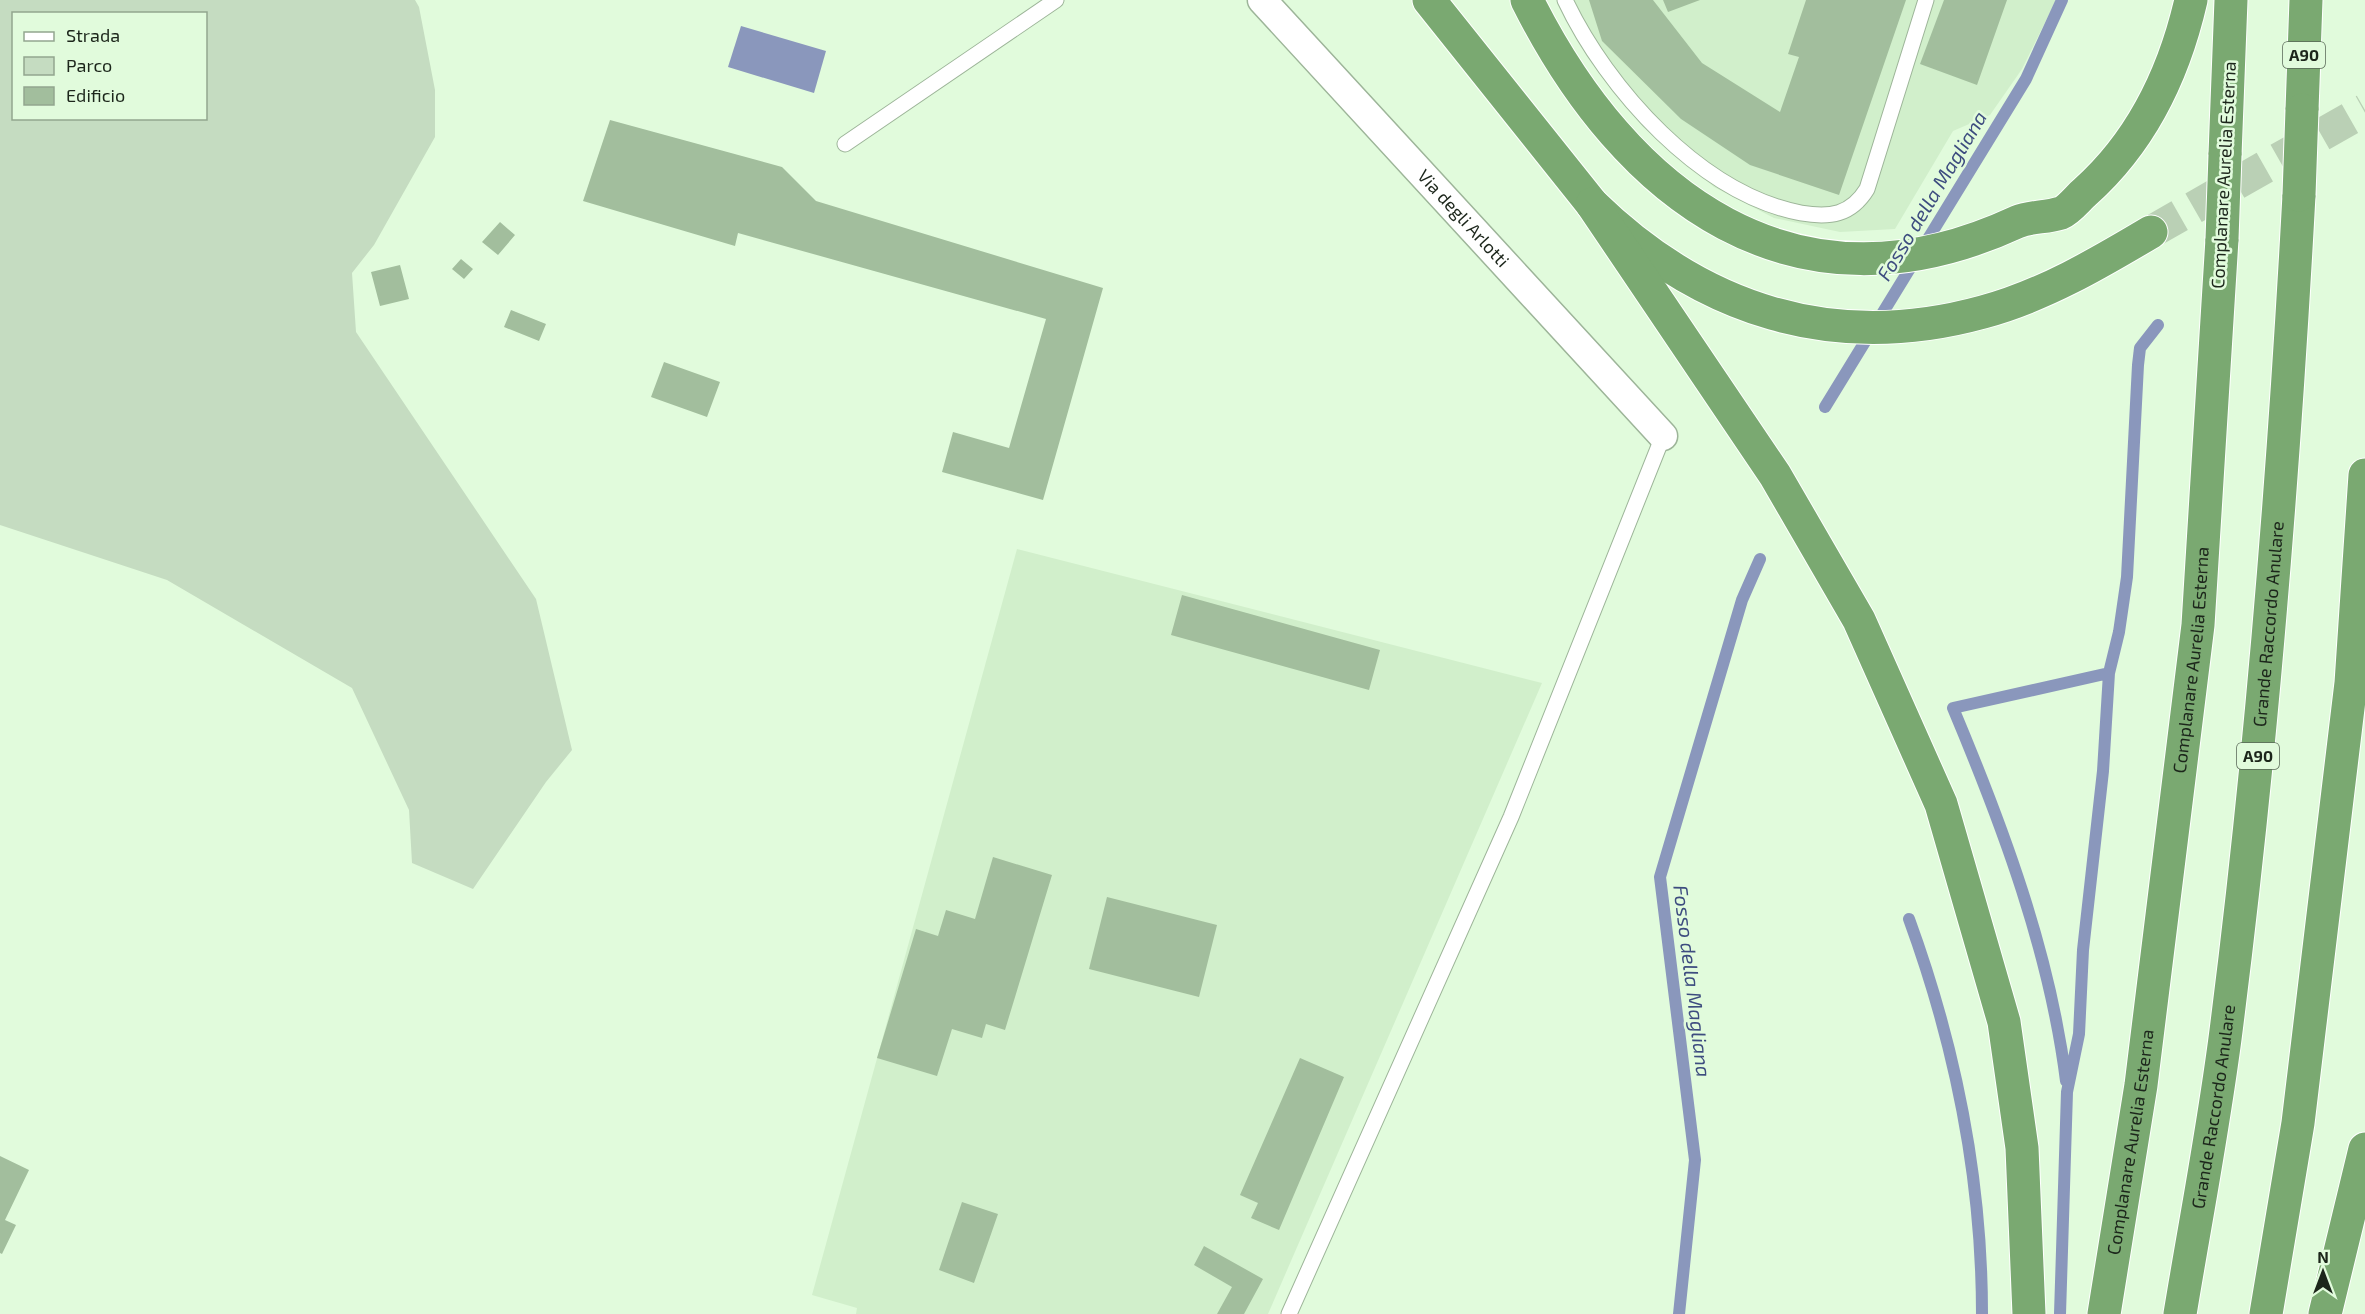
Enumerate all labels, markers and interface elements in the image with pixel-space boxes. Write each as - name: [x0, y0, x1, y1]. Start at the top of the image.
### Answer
- legend: [12, 12, 207, 120]
- text: Strada: [66, 24, 120, 46]
- road number: A90: [2283, 42, 2325, 68]
- text: Parco: [66, 54, 112, 76]
- street label: Complanare Aurelia Esterna: [2206, 61, 2240, 289]
- text: Edificio: [66, 84, 125, 106]
- water label: Fosso della Magliana: [1871, 106, 1991, 285]
- street label: Via degli Arlotti: [1413, 164, 1514, 271]
- street label: Grande Raccordo Anulare: [2248, 520, 2288, 728]
- street label: Complanare Aurelia Esterna: [2168, 546, 2213, 774]
- road number: A90: [2237, 743, 2279, 769]
- water label: Fosso della Magliana: [1669, 883, 1717, 1078]
- street label: Grande Raccordo Anulare: [2186, 1003, 2239, 1211]
- street label: Complanare Aurelia Esterna: [2102, 1028, 2158, 1256]
- north arrow: [2293, 1242, 2353, 1302]
- text: N: [2317, 1247, 2329, 1266]

